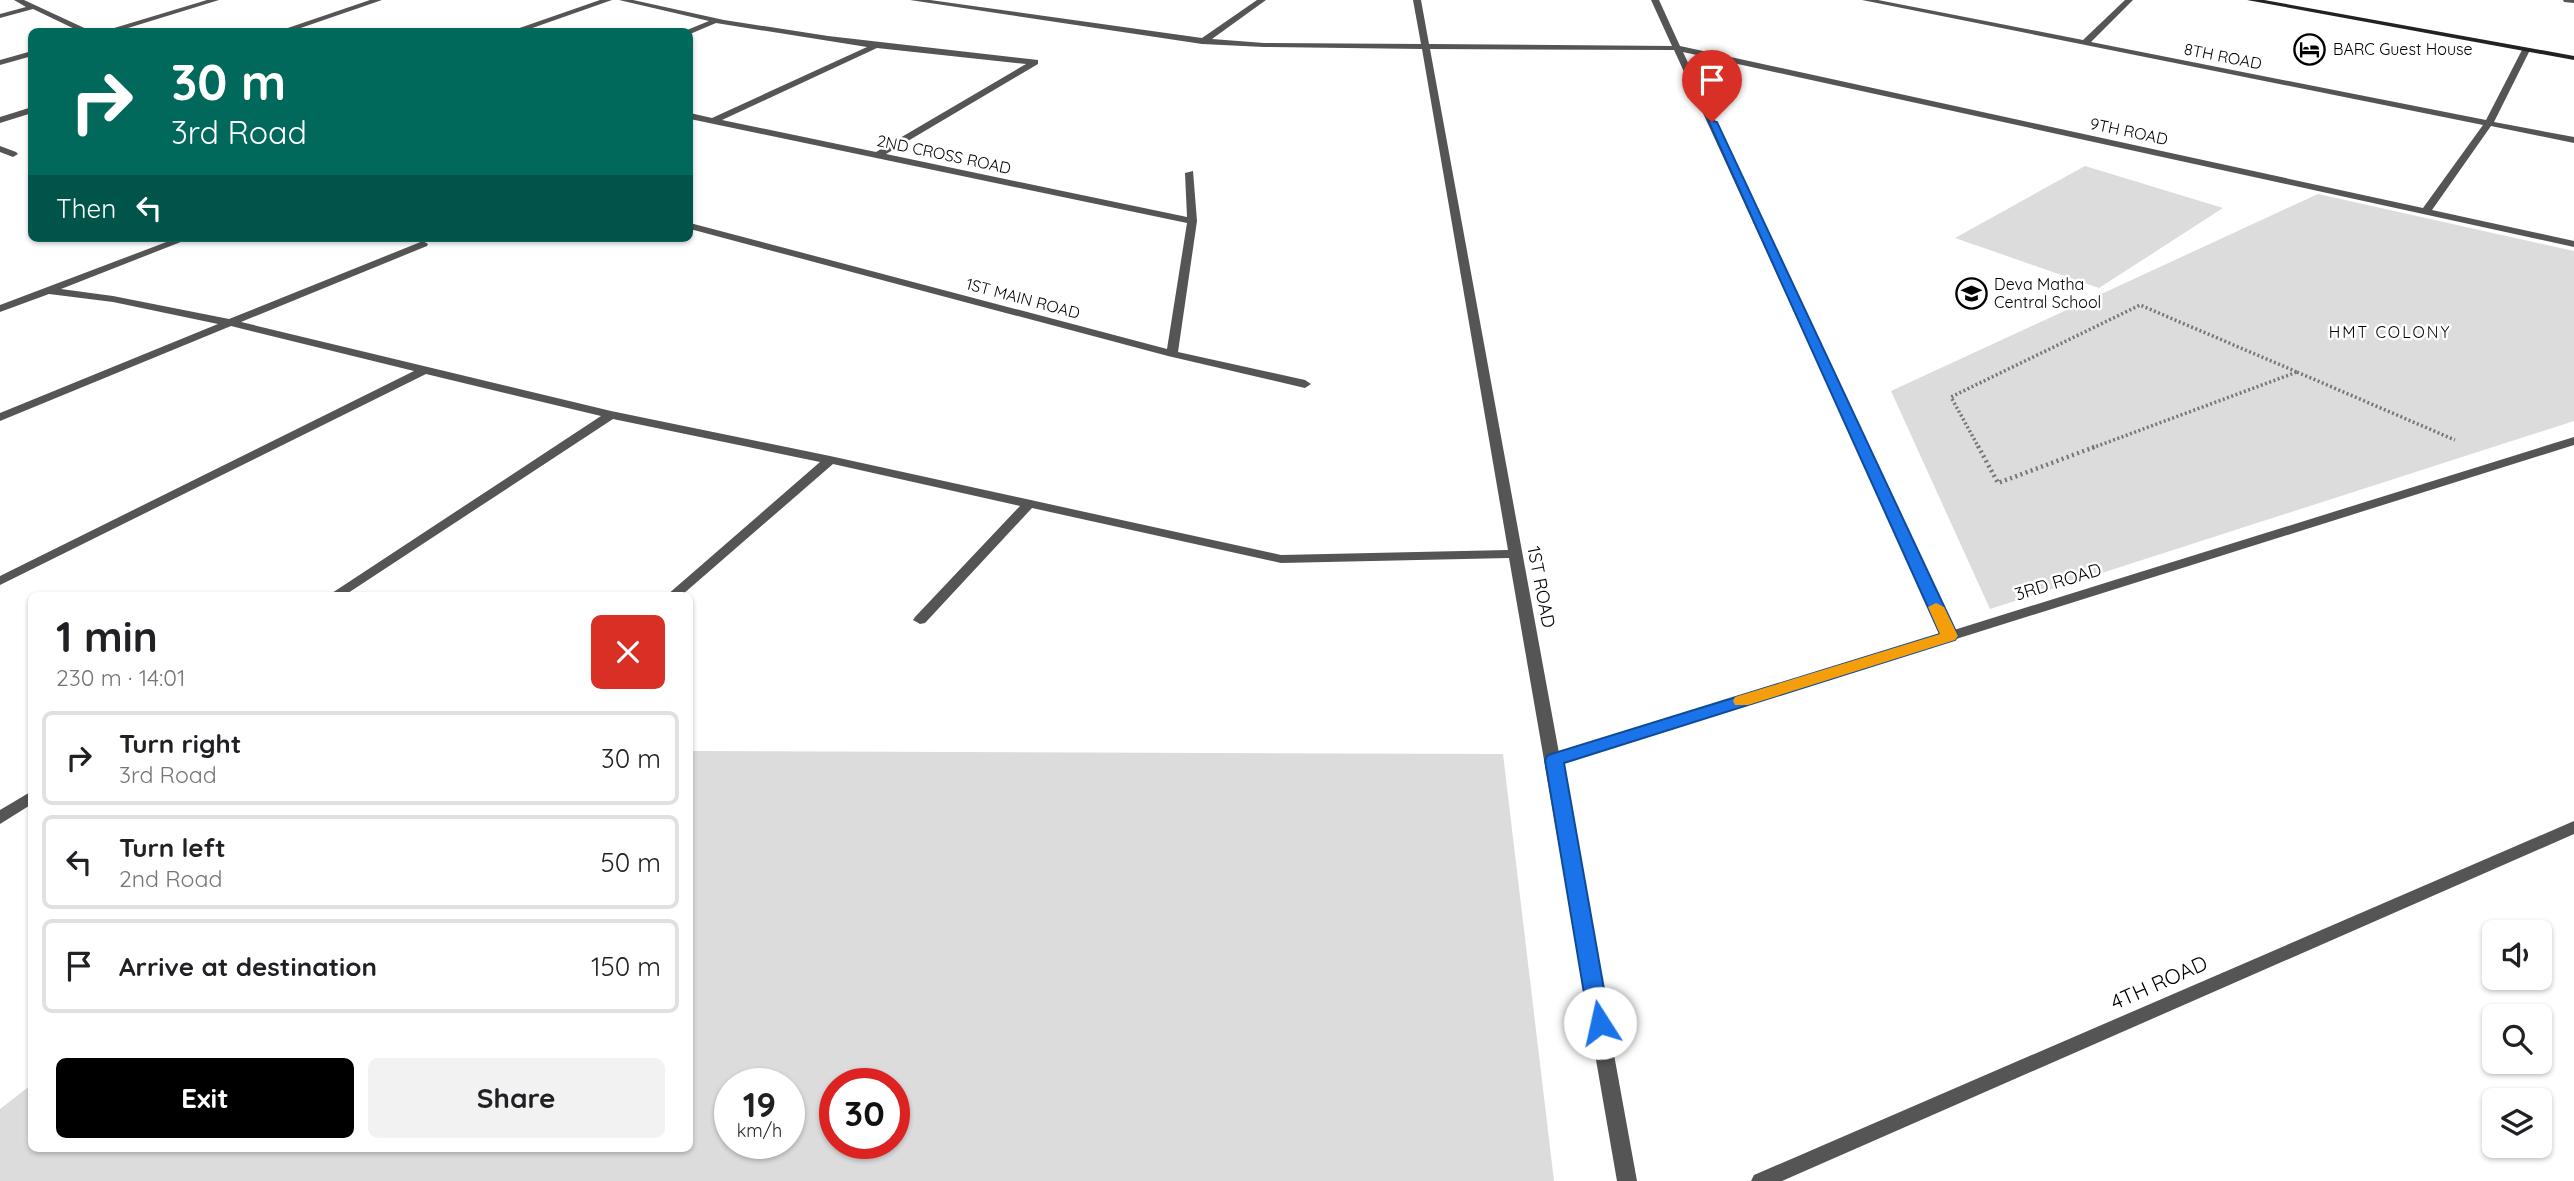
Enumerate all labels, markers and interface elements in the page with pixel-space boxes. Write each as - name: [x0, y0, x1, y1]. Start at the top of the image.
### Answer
- hotel icon: BARC Guest House: [2293, 32, 2327, 66]
- street label: 8TH ROAD: [2182, 39, 2264, 73]
- place label: BARC Guest House: [2333, 39, 2473, 59]
- pin: [1682, 50, 1742, 122]
- text: 30 m: [171, 51, 286, 112]
- icon: right: [56, 56, 147, 147]
- icon: arrive: [1693, 61, 1731, 99]
- text: 3rd Road: [171, 112, 307, 152]
- street label: 9TH ROAD: [2088, 113, 2170, 149]
- street label: 2ND CROSS ROAD: [875, 130, 1013, 178]
- icon: left: [130, 189, 168, 227]
- text: Then: [56, 192, 116, 225]
- street label: 1ST MAIN ROAD: [964, 273, 1082, 323]
- place label: Deva Matha Central School: [1994, 274, 2101, 312]
- school or university icon: Deva Matha Central School: [1954, 276, 1988, 310]
- district label: HMT COLONY: [2329, 322, 2451, 342]
- street label: 1ST ROAD: [1522, 544, 1561, 630]
- street label: 3RD ROAD: [2012, 557, 2104, 606]
- text: 1 min: [56, 610, 158, 663]
- button: close: [591, 615, 665, 689]
- text: 230 m · 14:01: [56, 663, 186, 692]
- text: Turn right: [119, 727, 241, 760]
- icon: right: [60, 739, 98, 777]
- text: 30 m: [601, 742, 661, 775]
- text: 3rd Road: [119, 760, 217, 789]
- text: Turn left: [119, 831, 226, 864]
- icon: left: [60, 843, 98, 881]
- text: 50 m: [601, 846, 661, 879]
- text: 2nd Road: [119, 864, 222, 893]
- map controls: [2482, 920, 2552, 1158]
- button: sound: [2482, 920, 2552, 990]
- icon: arrive: [60, 947, 98, 985]
- street label: 4TH ROAD: [2106, 949, 2211, 1015]
- text: Arrive at destination: [119, 950, 377, 983]
- text: 150 m: [591, 950, 661, 983]
- position arrow: [1563, 986, 1637, 1060]
- button: search: [2482, 1004, 2552, 1074]
- button: Exit: [56, 1058, 354, 1138]
- button: Share: [368, 1058, 665, 1138]
- speed limit sign: 30: [819, 1068, 910, 1159]
- text: 19: [743, 1082, 776, 1126]
- button: layers: [2482, 1088, 2552, 1158]
- text: km/h: [737, 1119, 782, 1142]

